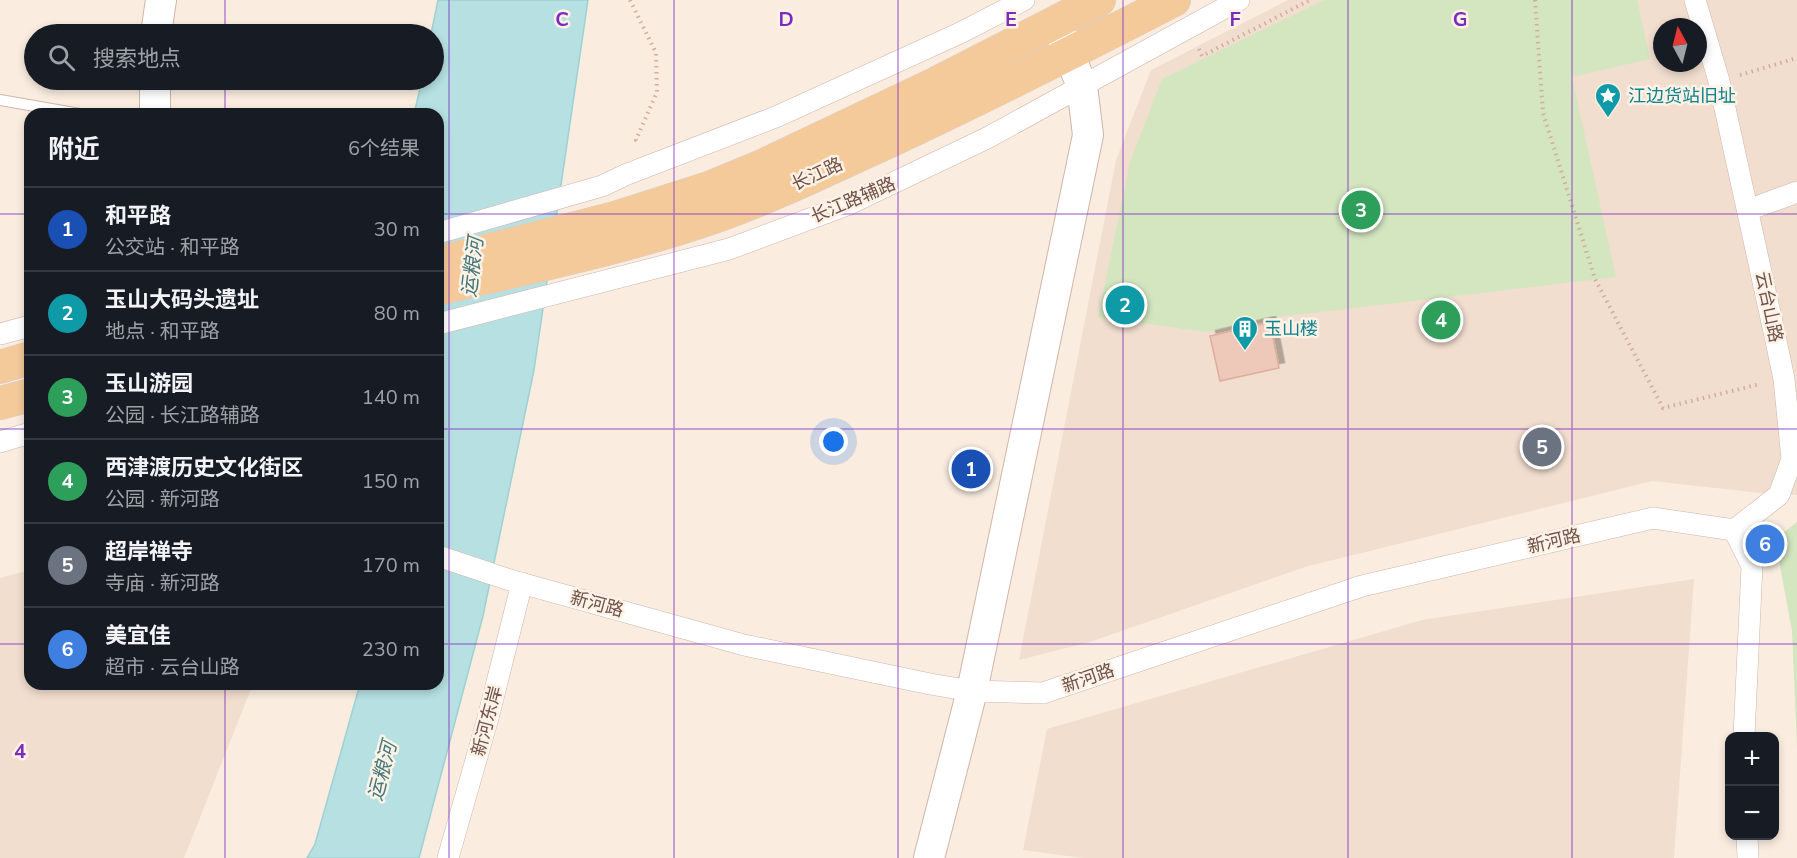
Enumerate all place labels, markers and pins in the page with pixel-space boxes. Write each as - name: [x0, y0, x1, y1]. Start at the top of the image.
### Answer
- place icon: 江边货站旧址: [1593, 81, 1623, 119]
- place label: 江边货站旧址: [1628, 84, 1736, 108]
- pin: 3: [1342, 188, 1380, 232]
- pin: 2: [1106, 282, 1144, 328]
- pin: 4: [1422, 298, 1460, 342]
- building icon: 玉山楼: [1230, 314, 1260, 352]
- place label: 玉山楼: [1264, 317, 1318, 341]
- pin: 5: [1522, 424, 1562, 470]
- pin: 1: [952, 446, 990, 492]
- pin: 6: [1746, 522, 1784, 566]

